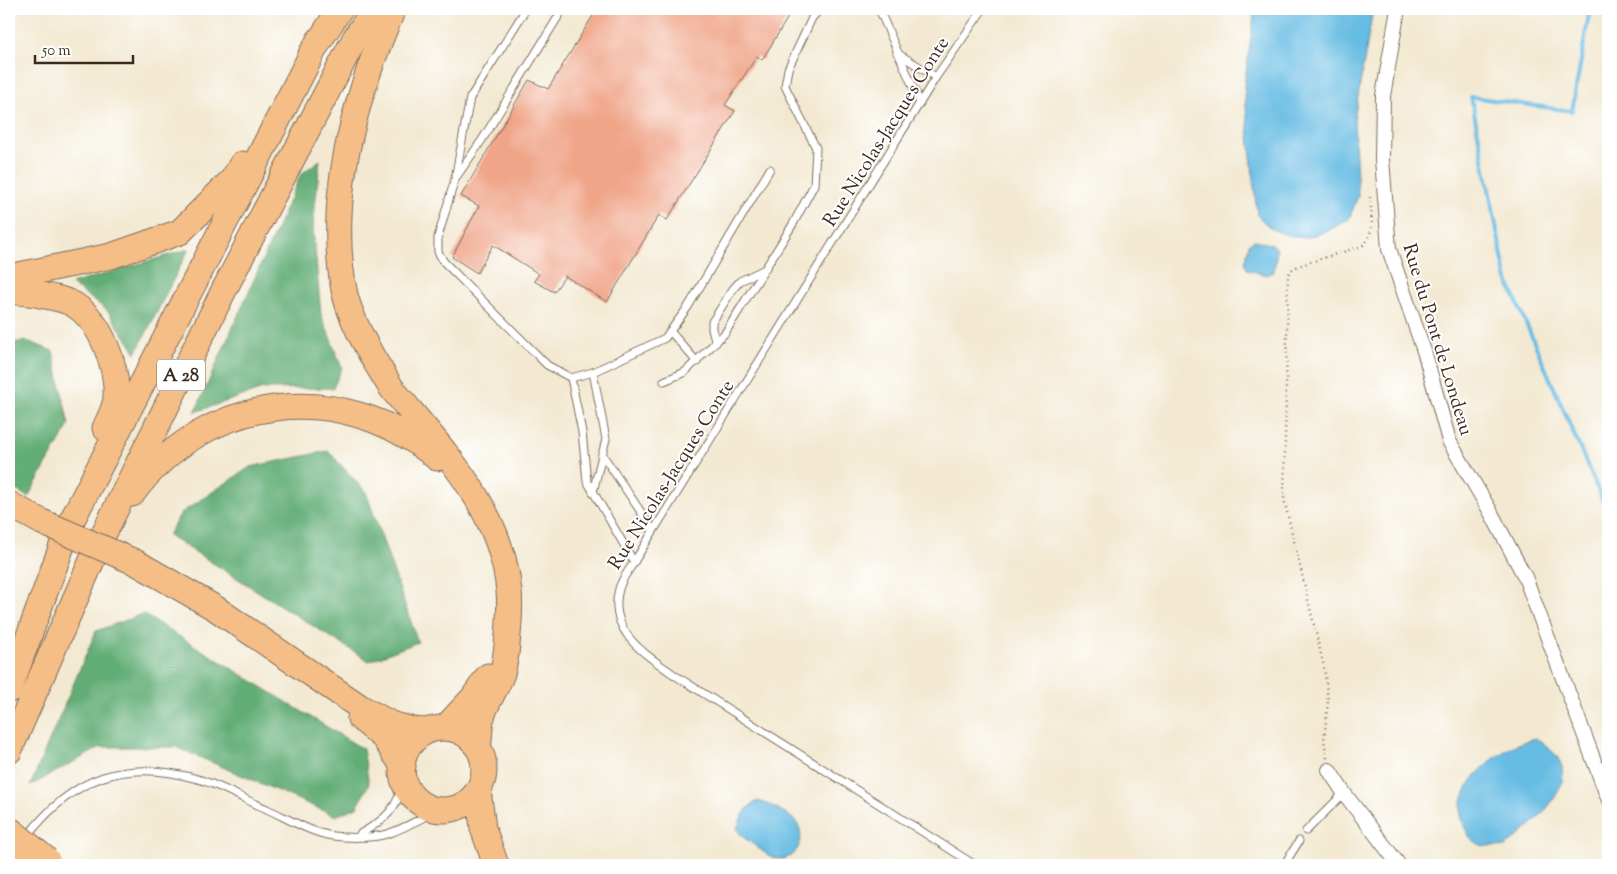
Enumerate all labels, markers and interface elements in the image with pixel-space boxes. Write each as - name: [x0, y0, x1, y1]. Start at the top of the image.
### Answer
- scale bar: [35, 32, 132, 64]
- street label: Rue Nicolas-Jacques Conte: [818, 32, 957, 233]
- text: 50 m: [41, 41, 71, 62]
- street label: Rue du Pont de Londeau: [1395, 240, 1479, 439]
- road number: A 28: [157, 360, 205, 390]
- street label: Rue Nicolas-Jacques Conte: [603, 375, 742, 576]

